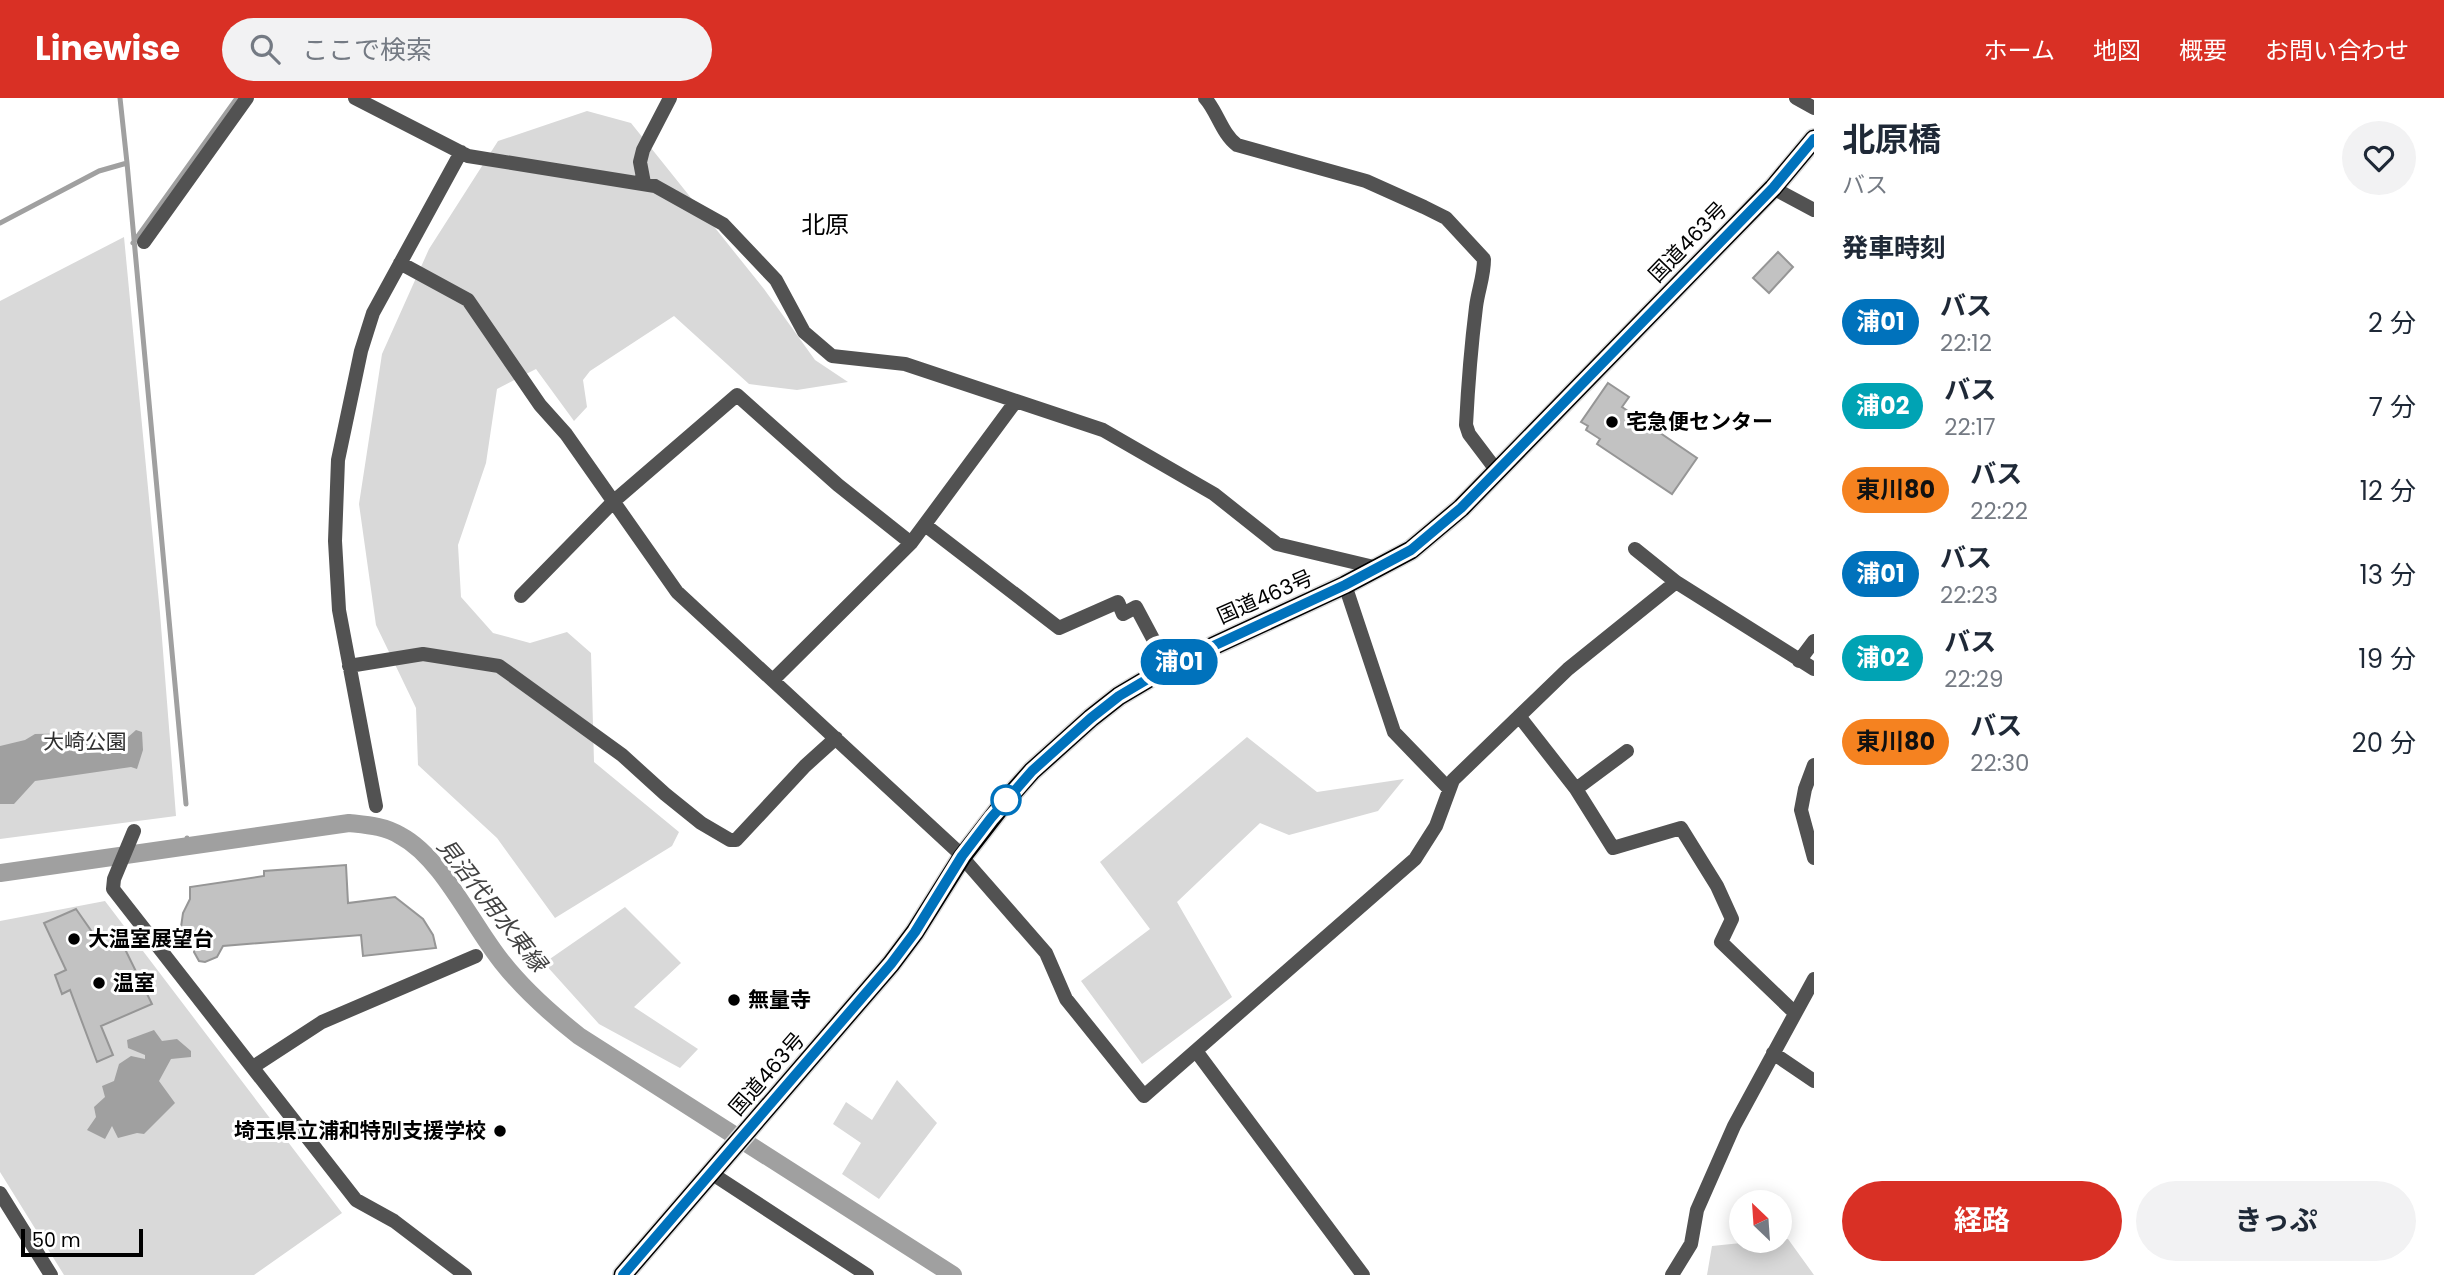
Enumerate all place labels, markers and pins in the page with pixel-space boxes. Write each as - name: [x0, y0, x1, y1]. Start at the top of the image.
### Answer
- place label: 宅急便センター: [1626, 407, 1773, 436]
- marker: 宅急便センター: [1604, 414, 1620, 430]
- unlabelled marker: [991, 785, 1021, 815]
- place label: 大温室展望台: [88, 924, 214, 953]
- marker: 大温室展望台: [66, 931, 82, 947]
- place label: 温室: [113, 968, 155, 997]
- marker: 温室: [91, 975, 107, 991]
- place label: 無量寺: [748, 985, 811, 1014]
- marker: 無量寺: [726, 992, 742, 1008]
- place label: 埼玉県立浦和特別支援学校: [234, 1116, 486, 1145]
- marker: 埼玉県立浦和特別支援学校: [492, 1123, 508, 1139]

